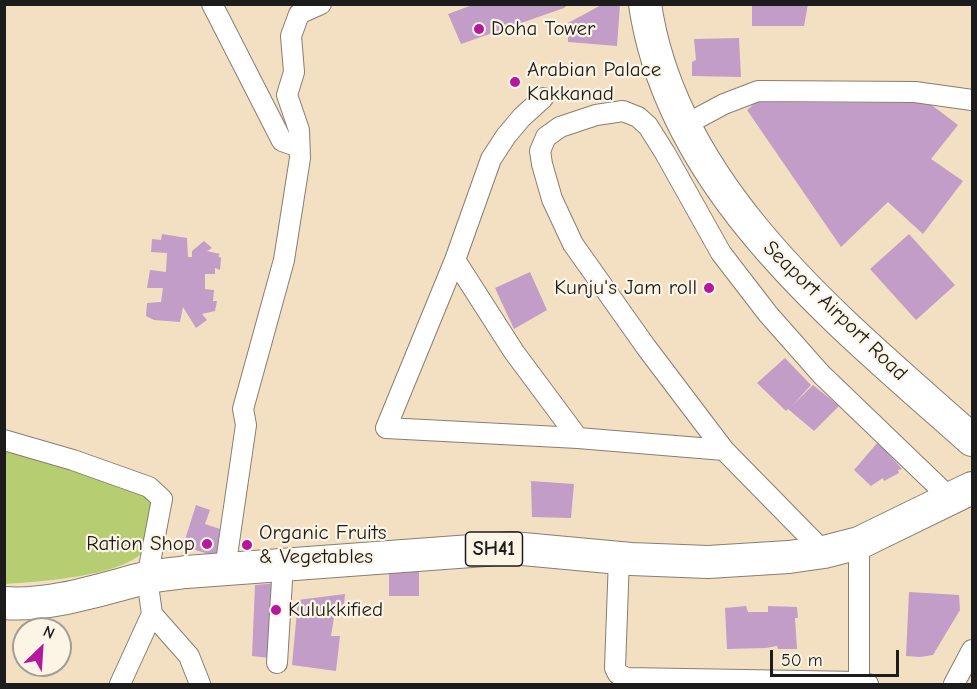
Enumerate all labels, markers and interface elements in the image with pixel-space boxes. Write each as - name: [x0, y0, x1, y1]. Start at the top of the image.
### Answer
- place label: Doha Tower: [491, 16, 595, 42]
- marker: Doha Tower: [472, 22, 486, 36]
- place label: Arabian Palace Kakkanad: [527, 57, 661, 107]
- marker: Arabian Palace Kakkanad: [508, 75, 522, 89]
- street label: Seaport Airport Road: [758, 236, 912, 386]
- place label: Kunju's Jam roll: [554, 275, 697, 301]
- marker: Kunju's Jam roll: [702, 281, 716, 295]
- place label: Organic Fruits & Vegetables: [259, 520, 386, 570]
- place label: Ration Shop: [86, 531, 195, 557]
- road number: SH41: [466, 532, 522, 566]
- marker: Ration Shop: [200, 537, 214, 551]
- marker: Organic Fruits & Vegetables: [240, 538, 254, 552]
- place label: Kulukkified: [288, 597, 383, 623]
- marker: Kulukkified: [269, 603, 283, 617]
- north arrow: [12, 617, 72, 677]
- text: N: [40, 622, 57, 643]
- scale bar: [773, 638, 902, 676]
- text: 50 m: [781, 650, 823, 671]

